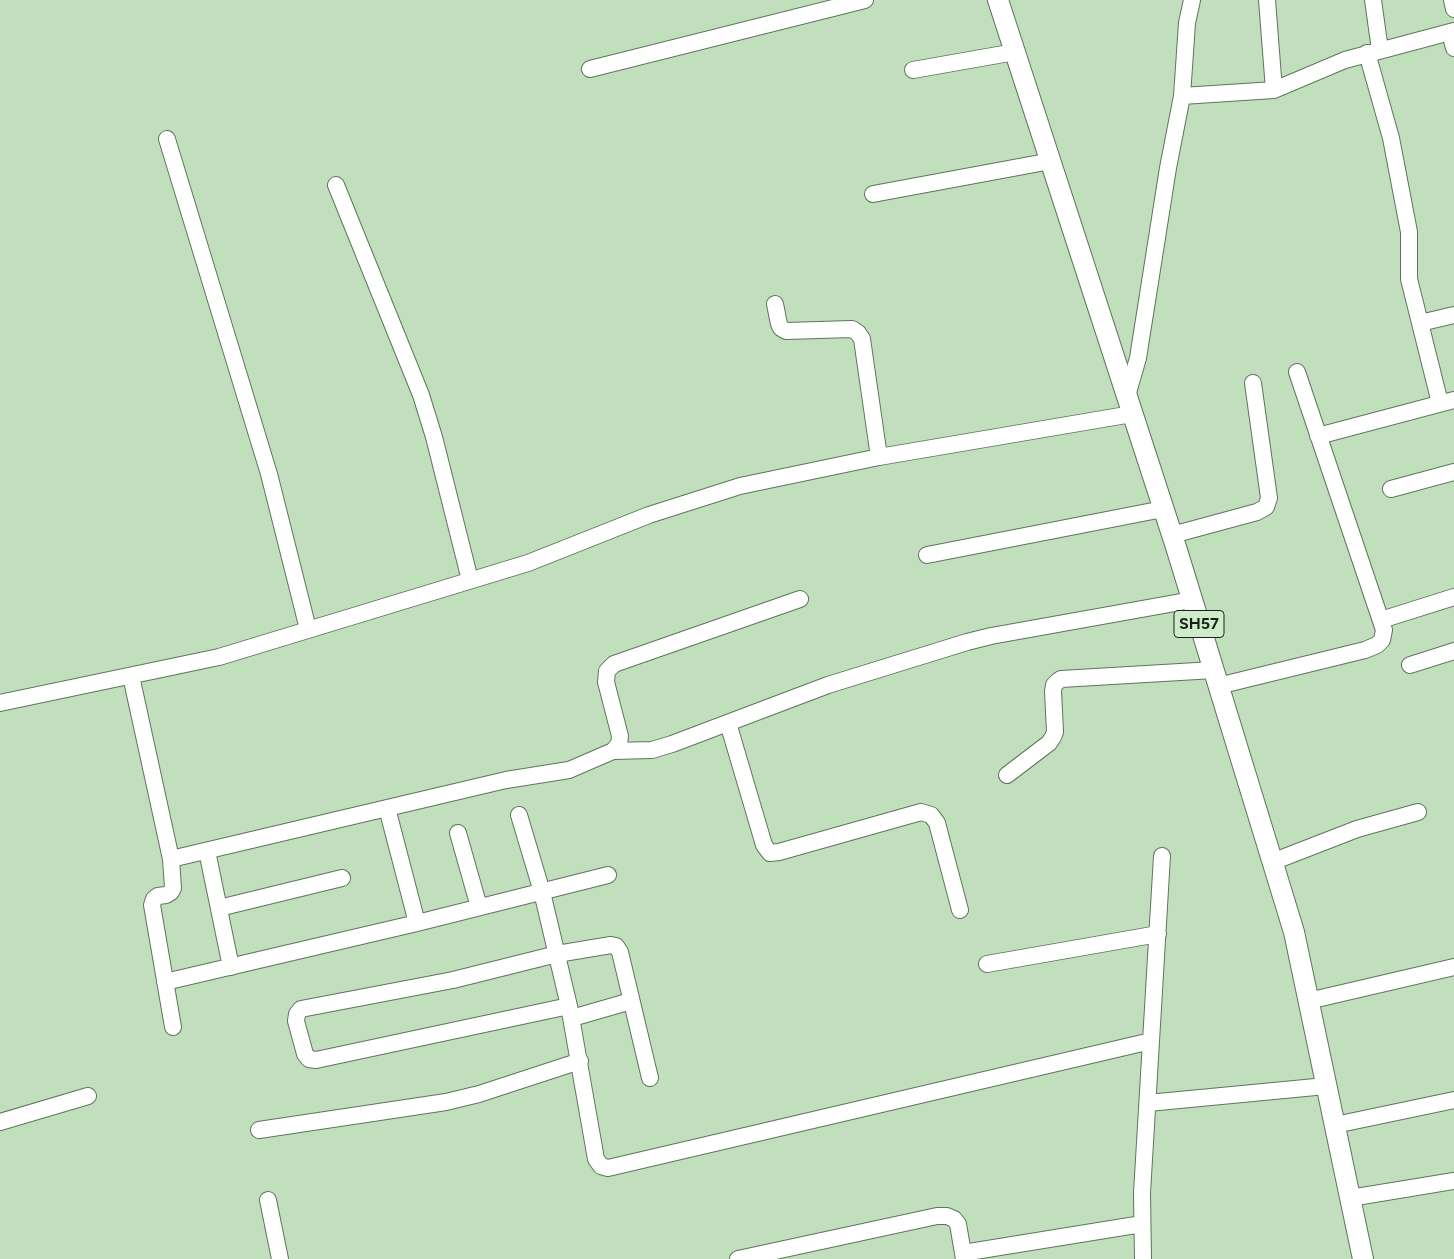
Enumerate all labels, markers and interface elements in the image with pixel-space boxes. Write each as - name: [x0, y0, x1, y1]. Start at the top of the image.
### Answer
- road number: SH57: [1174, 610, 1224, 638]

